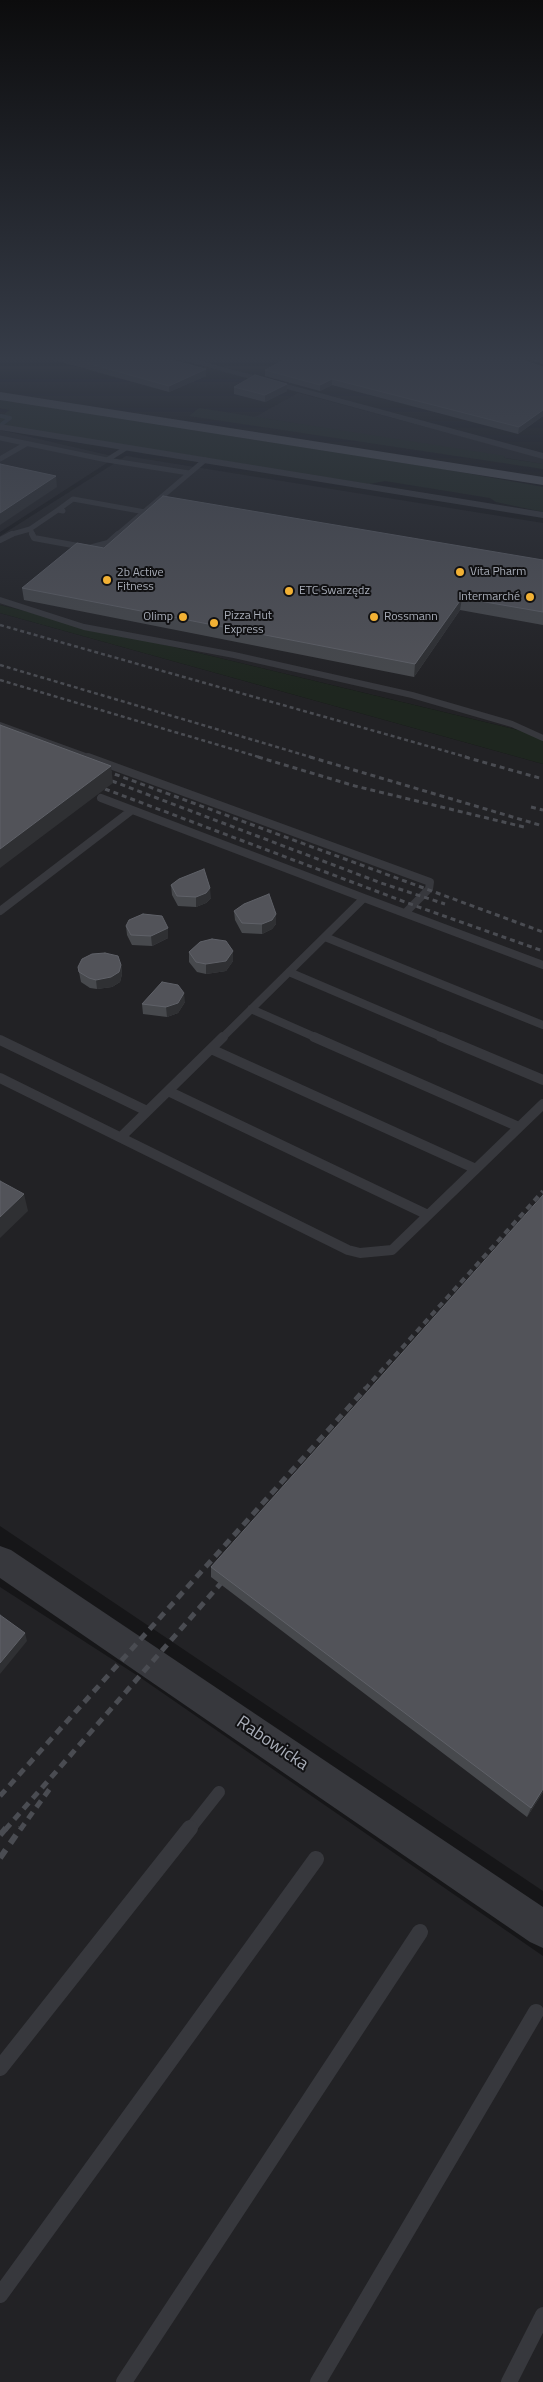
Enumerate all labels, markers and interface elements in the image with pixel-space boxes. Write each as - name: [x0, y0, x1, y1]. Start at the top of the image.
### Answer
- place label: Vita Pharm: [470, 565, 526, 579]
- place label: 2b Active Fitness: [117, 566, 164, 594]
- marker: Vita Pharm: [454, 566, 466, 578]
- marker: 2b Active Fitness: [101, 574, 113, 586]
- place label: ETC Swarzędz: [299, 584, 370, 598]
- marker: ETC Swarzędz: [283, 585, 295, 597]
- place label: Intermarché: [458, 590, 520, 604]
- marker: Intermarché: [524, 591, 536, 603]
- place label: Pizza Hut Express: [224, 609, 272, 637]
- place label: Olimp: [143, 610, 173, 624]
- place label: Rossmann: [384, 610, 438, 624]
- marker: Olimp: [177, 611, 189, 623]
- marker: Rossmann: [368, 611, 380, 623]
- marker: Pizza Hut Express: [208, 617, 220, 629]
- street label: Rabowicka: [232, 1712, 312, 1776]

